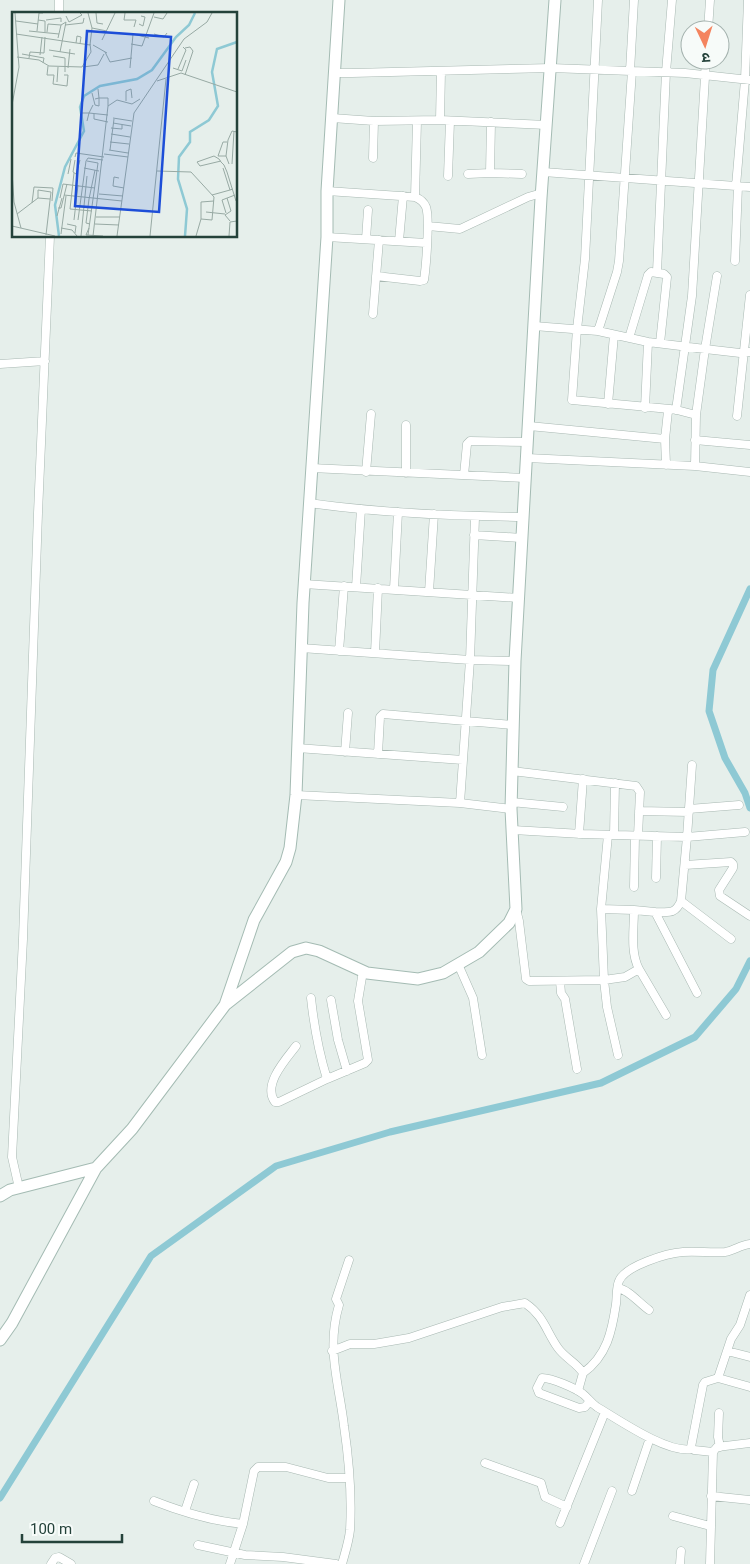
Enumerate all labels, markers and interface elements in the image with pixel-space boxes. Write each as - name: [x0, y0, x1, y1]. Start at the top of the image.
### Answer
- inset map: [12, 12, 238, 238]
- north arrow: [680, 20, 730, 70]
- text: उ: [700, 50, 711, 66]
- scale bar: [22, 1512, 122, 1544]
- text: 100 m: [30, 1520, 72, 1538]

